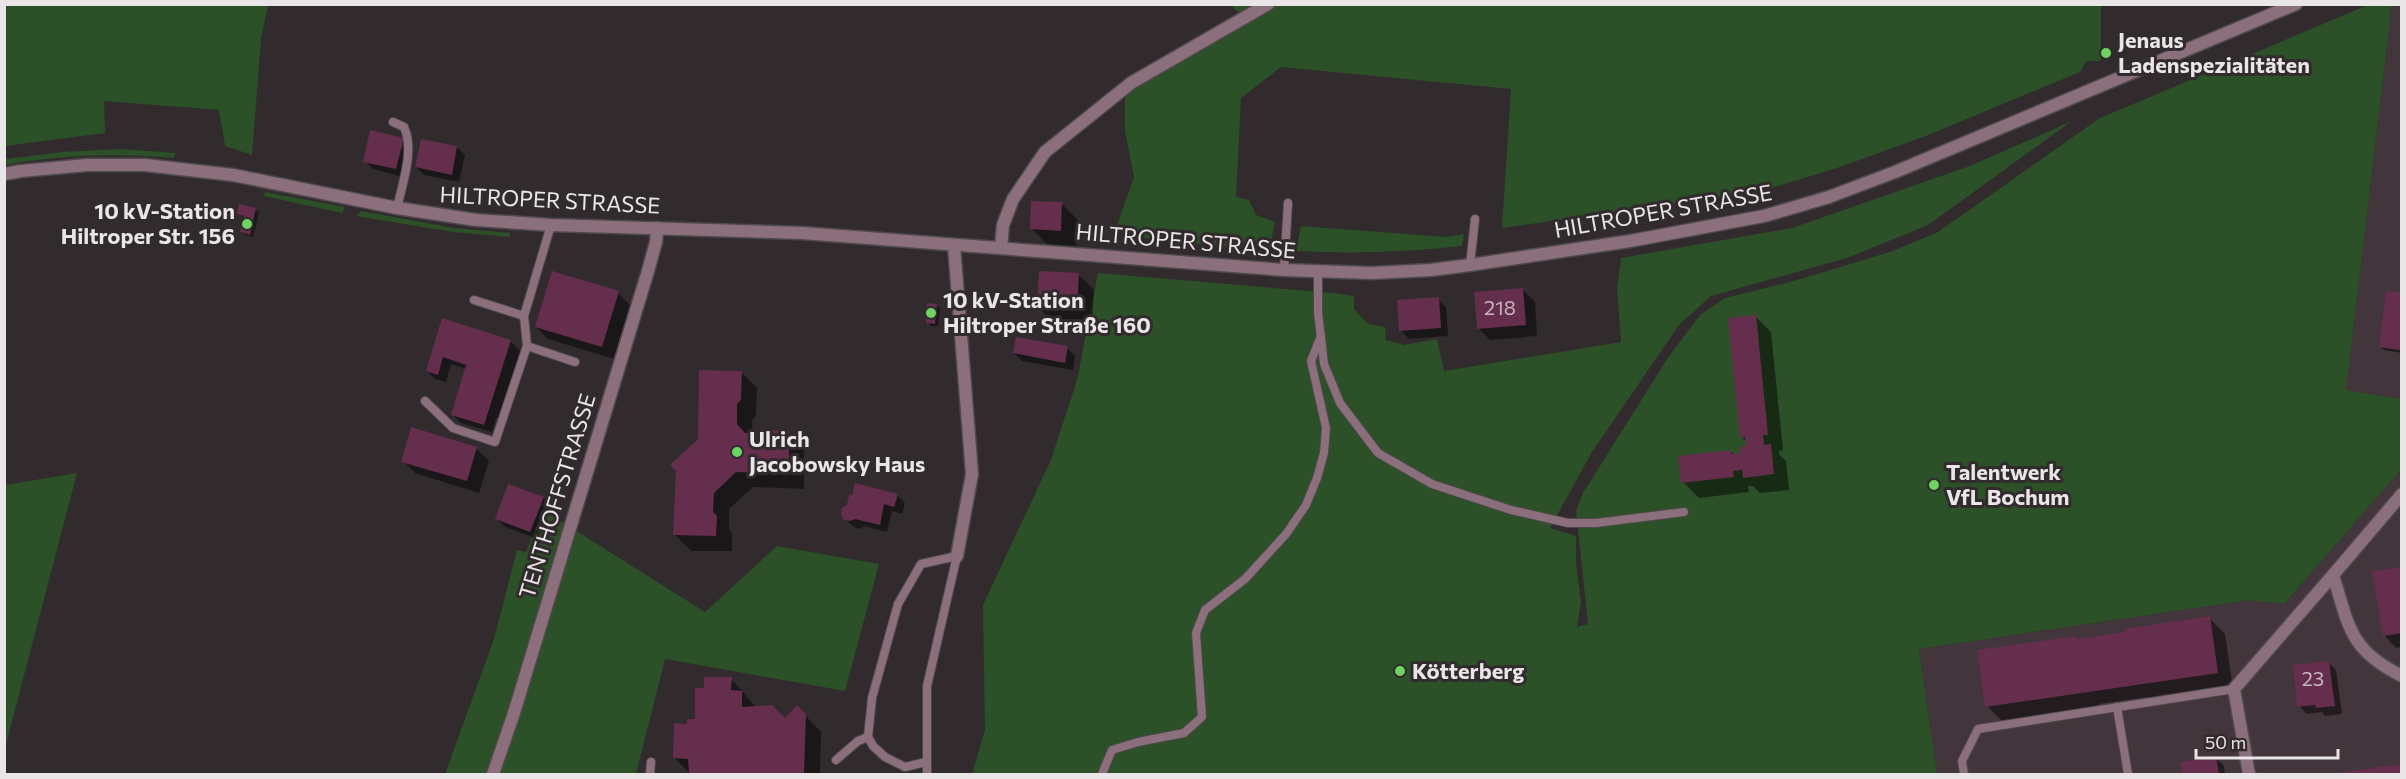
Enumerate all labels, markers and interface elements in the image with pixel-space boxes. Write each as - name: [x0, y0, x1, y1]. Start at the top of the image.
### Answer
- place label: Jenaus Ladenspezialitäten: [2118, 26, 2310, 78]
- marker: Jenaus Ladenspezialitäten: [2099, 46, 2113, 60]
- street label: HILTROPER STRASSE: [1552, 178, 1774, 243]
- street label: HILTROPER STRASSE: [439, 180, 661, 219]
- place label: 10 kV-Station Hiltroper Str. 156: [61, 197, 235, 249]
- marker: 10 kV-Station Hiltroper Str. 156: [240, 217, 254, 231]
- street label: HILTROPER STRASSE: [1075, 217, 1297, 264]
- place label: 10 kV-Station Hiltroper Straße 160: [943, 286, 1151, 338]
- house number: 218: [1484, 295, 1516, 319]
- marker: 10 kV-Station Hiltroper Straße 160: [924, 306, 938, 320]
- street label: TENTHOFFSTRASSE: [512, 390, 601, 602]
- place label: Ulrich Jacobowsky Haus: [749, 425, 925, 477]
- marker: Ulrich Jacobowsky Haus: [730, 445, 744, 459]
- place label: Talentwerk VfL Bochum: [1946, 458, 2070, 510]
- marker: Talentwerk VfL Bochum: [1927, 478, 1941, 492]
- place label: Kötterberg: [1412, 657, 1524, 684]
- marker: Kötterberg: [1393, 664, 1407, 678]
- house number: 23: [2302, 666, 2324, 690]
- scale bar: [2196, 722, 2338, 760]
- text: 50 m: [2205, 731, 2246, 753]

